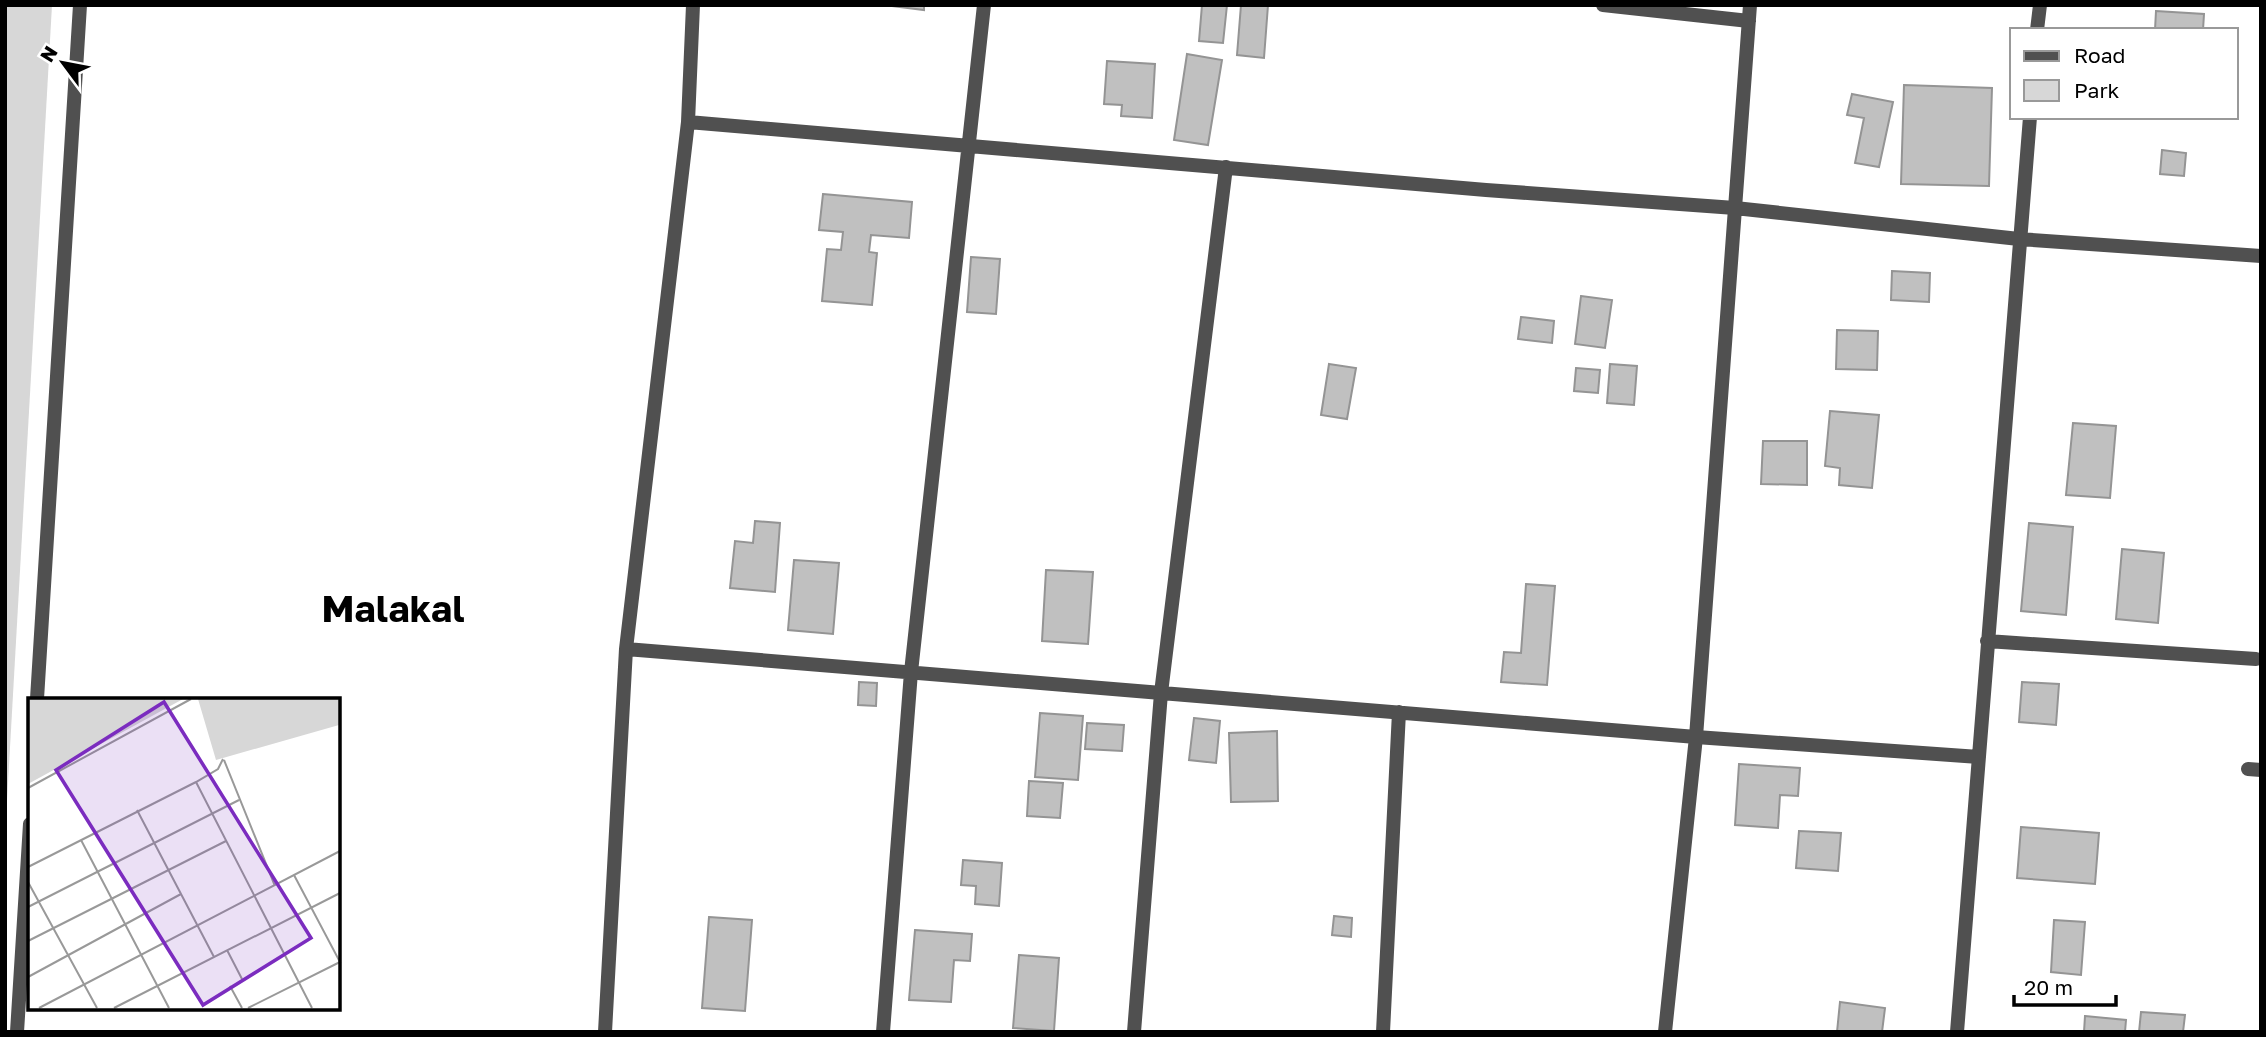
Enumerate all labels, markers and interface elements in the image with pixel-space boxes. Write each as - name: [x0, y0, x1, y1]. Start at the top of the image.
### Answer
- north arrow: [28, 28, 98, 98]
- legend: [2010, 28, 2238, 119]
- text: N: [35, 42, 62, 66]
- text: Road: [2074, 42, 2125, 68]
- text: Park: [2074, 77, 2120, 103]
- district label: Malakal: [321, 586, 465, 630]
- inset map: [28, 698, 340, 1009]
- scale bar: [2014, 964, 2116, 1008]
- text: 20 m: [2024, 974, 2073, 1000]

